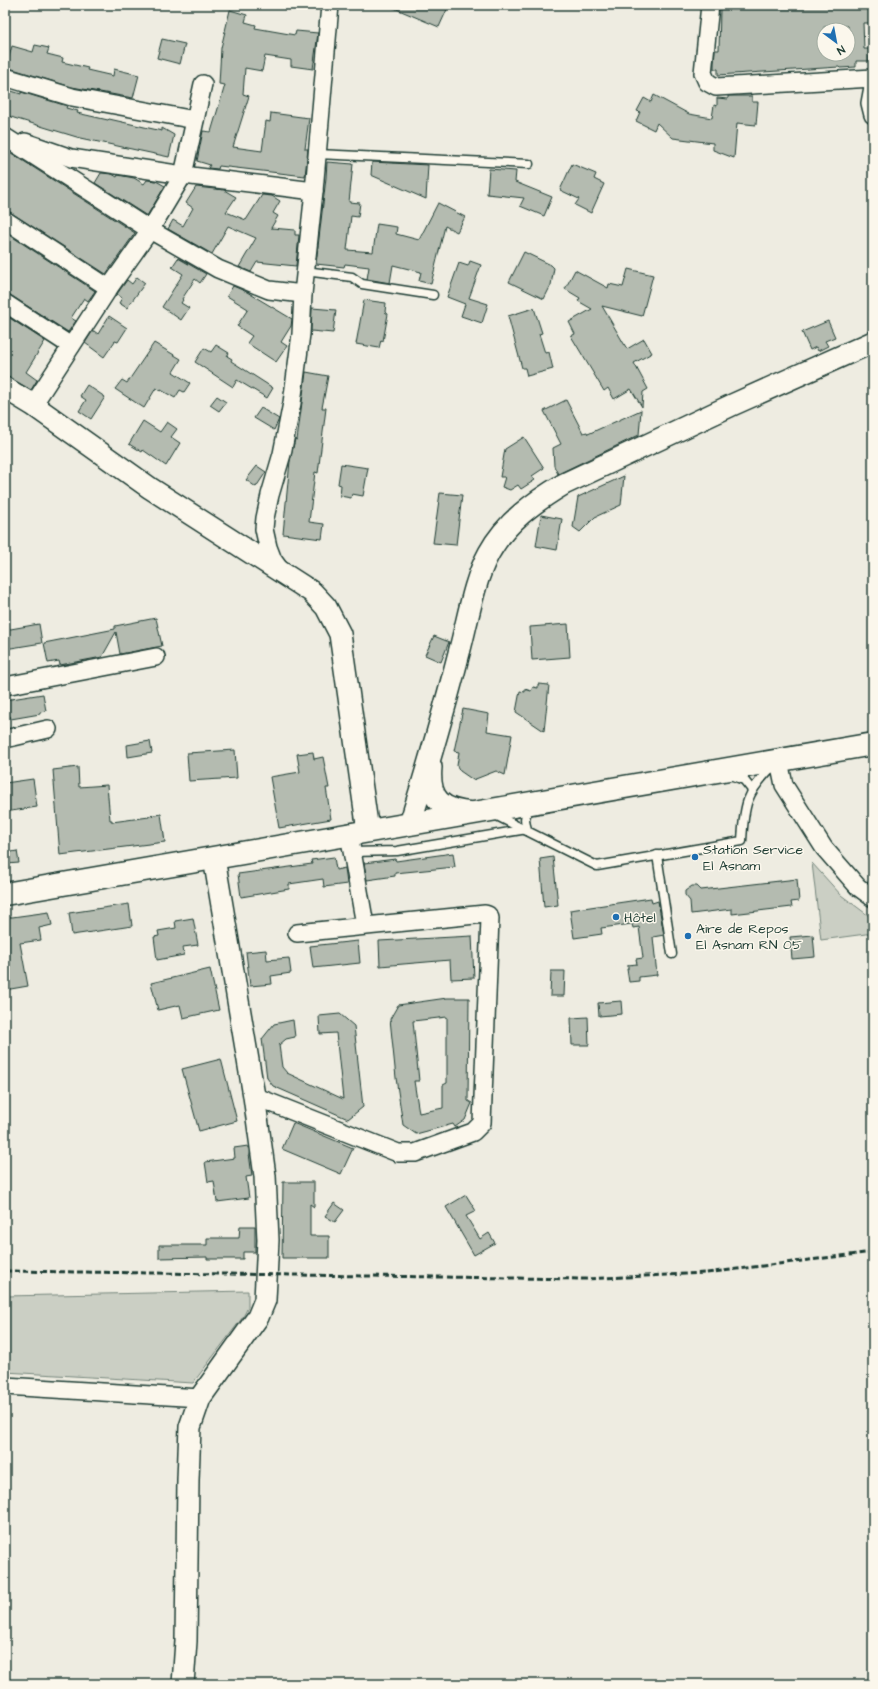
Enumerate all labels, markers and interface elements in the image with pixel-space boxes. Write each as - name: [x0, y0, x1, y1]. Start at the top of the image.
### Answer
- north arrow: [816, 22, 856, 62]
- text: N: [834, 42, 848, 58]
- place label: Station Service El Asnam: [703, 840, 804, 876]
- marker: Station Service El Asnam: [690, 852, 700, 862]
- place label: Hôtel: [624, 908, 656, 928]
- marker: Hôtel: [611, 912, 621, 922]
- place label: Aire de Repos El Asnam RN 05: [696, 919, 802, 955]
- marker: Aire de Repos El Asnam RN 05: [683, 931, 693, 941]

